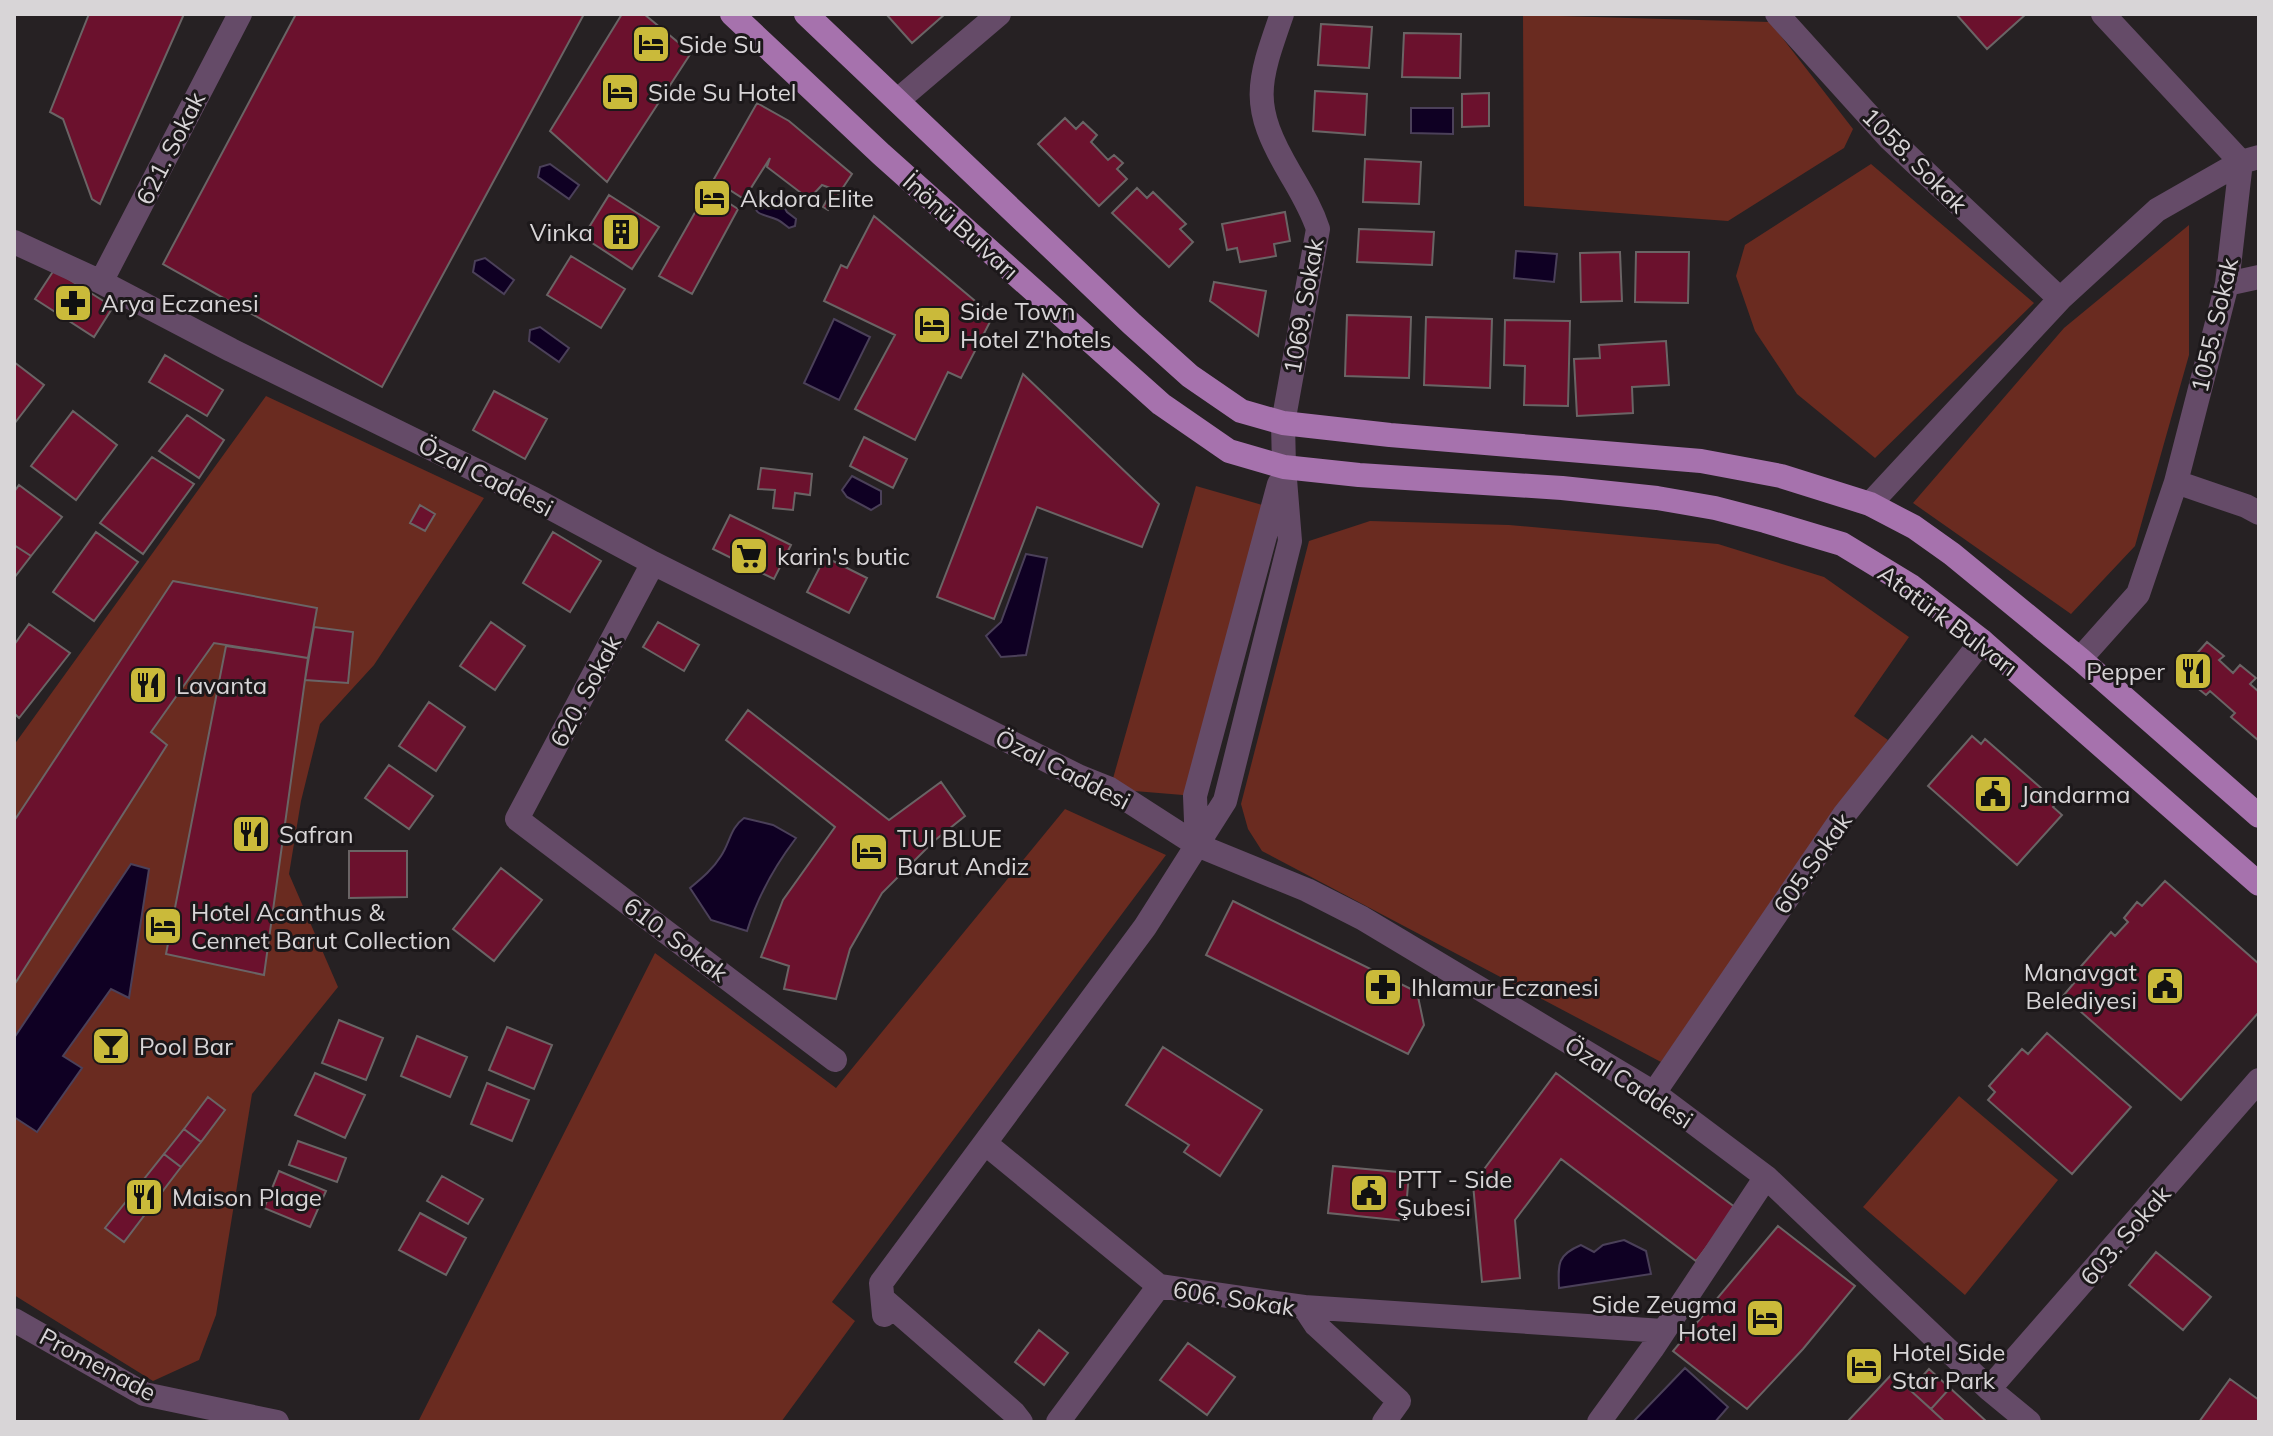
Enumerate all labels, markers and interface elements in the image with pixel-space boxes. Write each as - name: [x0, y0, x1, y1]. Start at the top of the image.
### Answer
- hotel icon: Side Su: [630, 23, 672, 65]
- place label: Side Su: [679, 29, 762, 59]
- hotel icon: Side Su Hotel: [599, 71, 641, 113]
- place label: Side Su Hotel: [648, 77, 796, 107]
- street label: 621. Sokak: [129, 86, 211, 209]
- street label: 1058. Sokak: [1856, 101, 1974, 219]
- street label: İnönü Bulvarı: [897, 166, 1025, 286]
- hotel icon: Akdora Elite: [691, 177, 733, 219]
- place label: Akdora Elite: [740, 183, 874, 213]
- building icon: Vinka: [600, 211, 642, 253]
- place label: Vinka: [530, 217, 593, 247]
- street label: 1069. Sokak: [1276, 235, 1330, 376]
- street label: 1055. Sokak: [2184, 254, 2244, 395]
- pharmacy icon: Arya Eczanesi: [52, 282, 94, 324]
- place label: Arya Eczanesi: [101, 288, 259, 318]
- place label: Side Town Hotel Z'hotels: [960, 296, 1112, 354]
- hotel icon: Side Town Hotel Z'hotels: [911, 304, 953, 346]
- street label: Özal Caddesi: [414, 429, 558, 523]
- supermarket icon: karin's butic: [728, 535, 770, 577]
- place label: karin's butic: [777, 541, 910, 571]
- street label: Atatürk Bulvarı: [1872, 558, 2024, 682]
- street label: 620. Sokak: [543, 629, 627, 752]
- restaurant icon: Pepper: [2172, 650, 2214, 692]
- place label: Pepper: [2086, 656, 2165, 686]
- restaurant icon: Lavanta: [127, 664, 169, 706]
- place label: Lavanta: [176, 670, 267, 700]
- street label: Özal Caddesi: [991, 722, 1135, 816]
- public building icon: Jandarma: [1972, 773, 2014, 815]
- place label: Jandarma: [2021, 779, 2130, 809]
- street label: 605.Sokak: [1766, 806, 1858, 919]
- restaurant icon: Safran: [230, 813, 272, 855]
- place label: Safran: [279, 819, 354, 849]
- place label: TUI BLUE Barut Andiz: [897, 823, 1029, 881]
- hotel icon: TUI BLUE Barut Andiz: [848, 831, 890, 873]
- street label: 610. Sokak: [618, 890, 734, 988]
- place label: Hotel Acanthus & Cennet Barut Collection: [191, 897, 451, 955]
- hotel icon: Hotel Acanthus & Cennet Barut Collection: [142, 905, 184, 947]
- place label: Manavgat Belediyesi: [2024, 957, 2137, 1015]
- public building icon: Manavgat Belediyesi: [2144, 965, 2186, 1007]
- pharmacy icon: Ihlamur Eczanesi: [1362, 966, 1404, 1008]
- place label: Ihlamur Eczanesi: [1411, 972, 1599, 1002]
- bar icon: Pool Bar: [90, 1025, 132, 1067]
- street label: Özal Caddesi: [1559, 1029, 1699, 1135]
- place label: Pool Bar: [139, 1031, 233, 1061]
- place label: PTT - Side Şubesi: [1397, 1164, 1512, 1222]
- public building icon: PTT - Side Şubesi: [1348, 1172, 1390, 1214]
- restaurant icon: Maison Plage: [123, 1176, 165, 1218]
- street label: 603. Sokak: [2073, 1178, 2177, 1291]
- place label: Maison Plage: [172, 1182, 322, 1212]
- street label: 606. Sokak: [1171, 1274, 1298, 1323]
- place label: Side Zeugma Hotel: [1592, 1289, 1737, 1347]
- hotel icon: Side Zeugma Hotel: [1744, 1297, 1786, 1339]
- street label: Promenade: [35, 1321, 161, 1407]
- place label: Hotel Side Star Park: [1892, 1337, 2005, 1395]
- hotel icon: Hotel Side Star Park: [1843, 1345, 1885, 1387]

